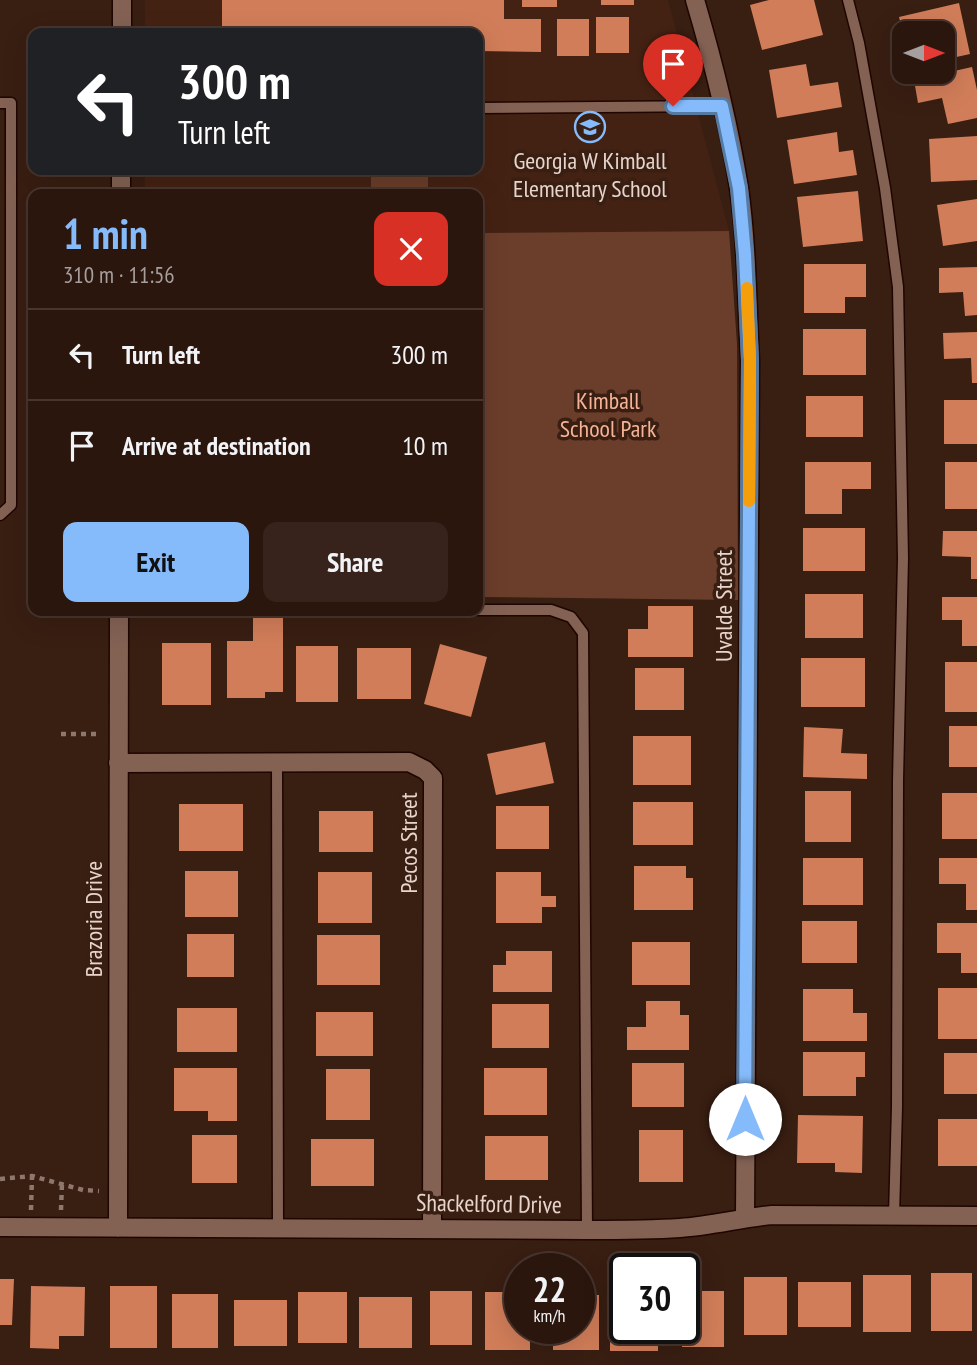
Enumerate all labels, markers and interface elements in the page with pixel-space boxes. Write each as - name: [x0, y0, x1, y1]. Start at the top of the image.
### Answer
- north arrow: [892, 21, 956, 84]
- map controls: [892, 21, 955, 84]
- pin: [643, 34, 703, 106]
- icon: arrive: [654, 45, 692, 83]
- text: 300 m: [178, 49, 291, 113]
- icon: left: [63, 56, 154, 147]
- school or university icon: Georgia W Kimball Elementary School: [573, 110, 607, 144]
- text: Turn left: [178, 111, 270, 153]
- place label: Georgia W Kimball Elementary School: [513, 145, 667, 204]
- text: 1 min: [63, 206, 148, 261]
- button: close: [374, 212, 448, 286]
- text: 310 m · 11:56: [63, 260, 175, 289]
- icon: left: [63, 336, 101, 374]
- text: Turn left: [122, 338, 200, 371]
- text: 300 m: [390, 338, 448, 371]
- park label: Kimball School Park: [560, 385, 657, 444]
- icon: arrive: [63, 427, 101, 465]
- text: Arrive at destination: [122, 429, 311, 462]
- text: 10 m: [402, 429, 448, 462]
- button: Exit: [63, 522, 249, 602]
- button: Share: [263, 522, 448, 602]
- street label: Uvalde Street: [708, 550, 739, 662]
- street label: Pecos Street: [393, 792, 424, 894]
- street label: Brazoria Drive: [78, 861, 109, 977]
- position arrow: [708, 1082, 782, 1156]
- street label: Shackelford Drive: [416, 1187, 562, 1220]
- speed limit sign: 30: [609, 1253, 700, 1344]
- text: 22: [533, 1266, 566, 1312]
- text: km/h: [534, 1304, 565, 1327]

